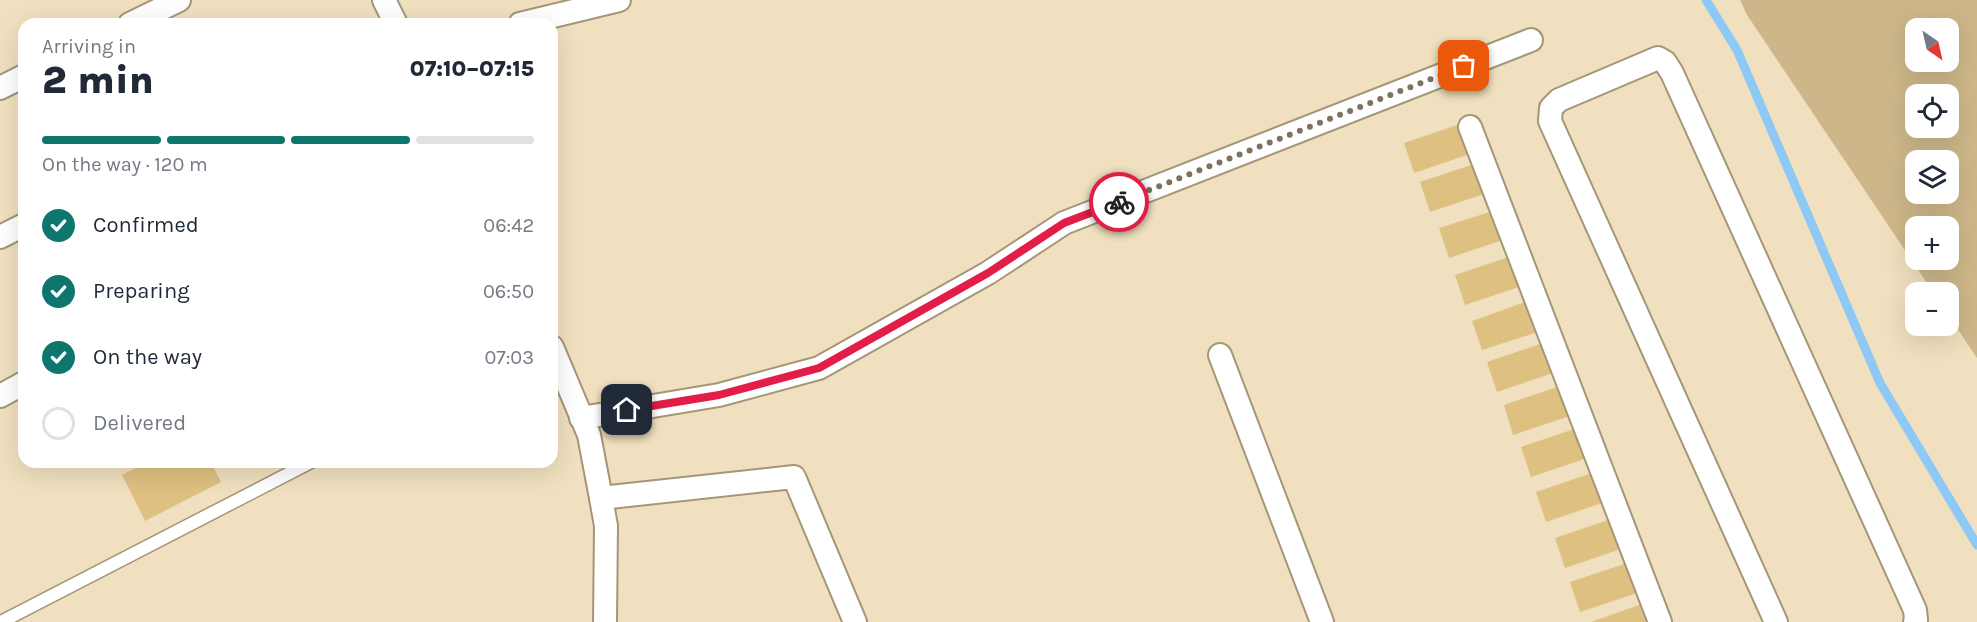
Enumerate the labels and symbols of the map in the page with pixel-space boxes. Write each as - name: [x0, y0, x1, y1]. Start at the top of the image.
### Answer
- north arrow: [1905, 18, 1959, 72]
- pin: [1438, 40, 1489, 91]
- courier: [1089, 172, 1149, 232]
- pin: [601, 384, 652, 435]

